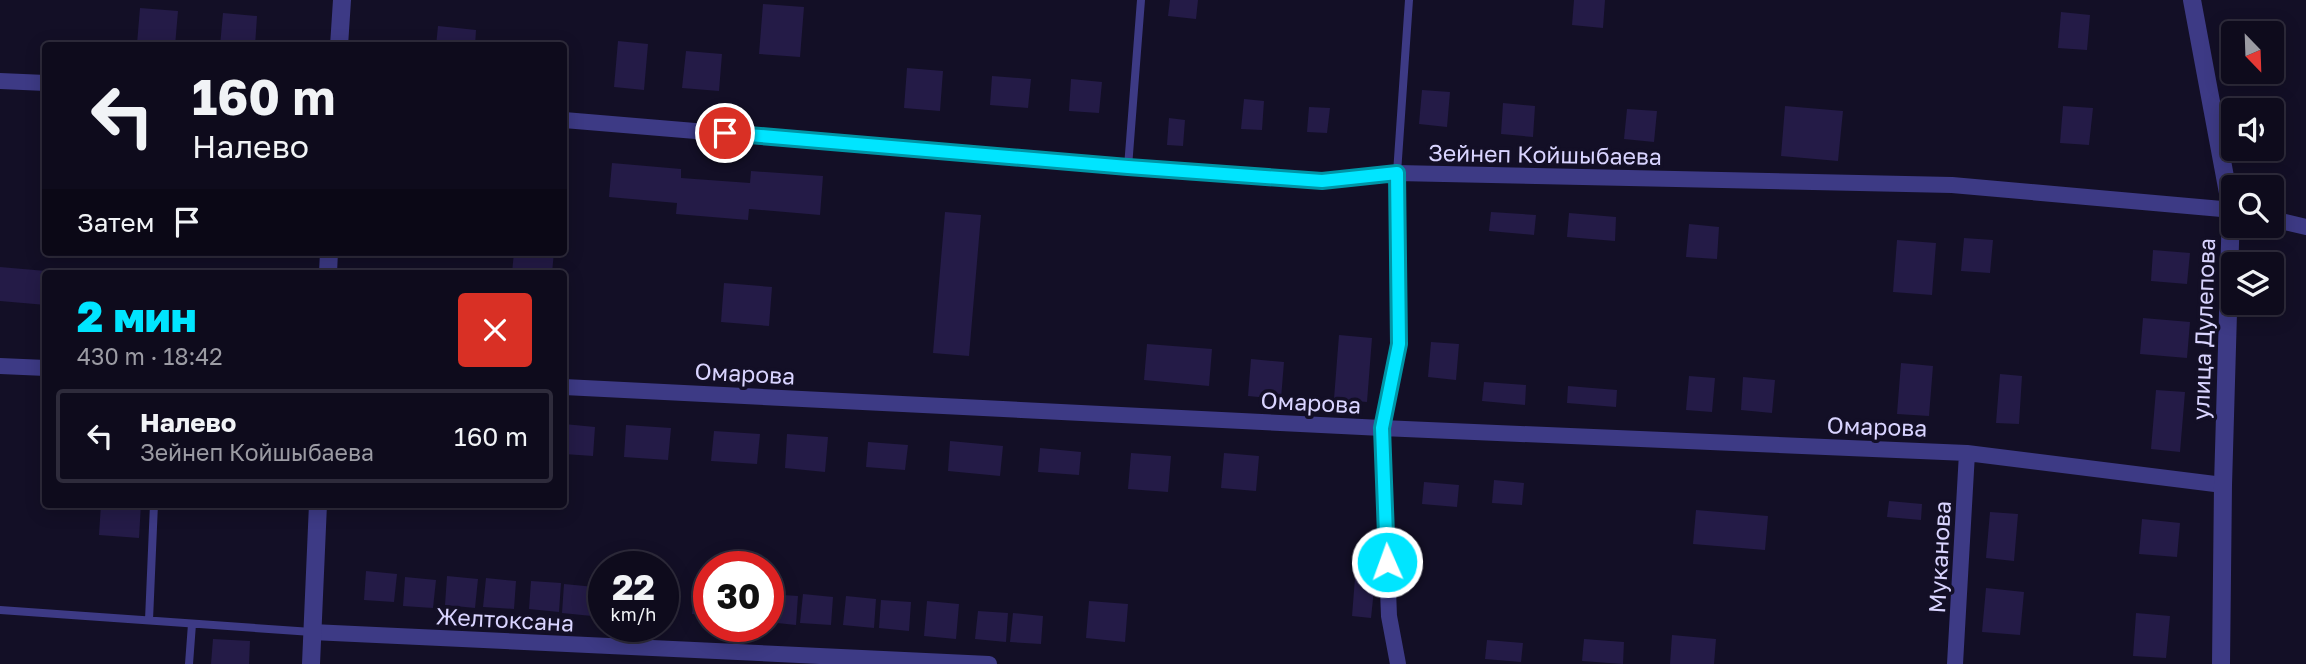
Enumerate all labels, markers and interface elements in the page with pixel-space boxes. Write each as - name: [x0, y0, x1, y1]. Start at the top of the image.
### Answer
- north arrow: [2221, 21, 2284, 84]
- map controls: [2221, 21, 2284, 315]
- text: 160 m: [192, 67, 335, 126]
- icon: left: [77, 70, 168, 161]
- button: sound: [2221, 98, 2284, 161]
- pin: [695, 103, 755, 163]
- icon: arrive: [706, 114, 744, 152]
- text: Налево: [192, 127, 309, 165]
- street label: Зейнеп Койшыбаева: [1428, 138, 1662, 170]
- button: search: [2221, 175, 2284, 238]
- icon: arrive: [168, 203, 206, 241]
- text: Затем: [77, 207, 154, 238]
- street label: улица Дулепова: [2186, 237, 2220, 421]
- button: layers: [2221, 252, 2284, 315]
- text: 2 мин: [77, 291, 197, 341]
- button: close: [458, 293, 532, 367]
- text: 430 m · 18:42: [77, 342, 223, 370]
- street label: Омарова: [694, 356, 796, 390]
- street label: Омарова: [1260, 385, 1362, 419]
- text: Налево: [140, 407, 236, 438]
- street label: Омарова: [1826, 410, 1928, 442]
- icon: left: [81, 417, 119, 455]
- text: 160 m: [454, 421, 528, 452]
- text: Зейнеп Койшыбаева: [140, 438, 374, 466]
- street label: Муканова: [1922, 500, 1956, 614]
- position arrow: [1350, 525, 1424, 599]
- speed limit sign: 30: [693, 551, 784, 642]
- text: 22: [612, 566, 655, 608]
- street label: Желтоксана: [435, 601, 575, 637]
- text: km/h: [611, 603, 656, 625]

